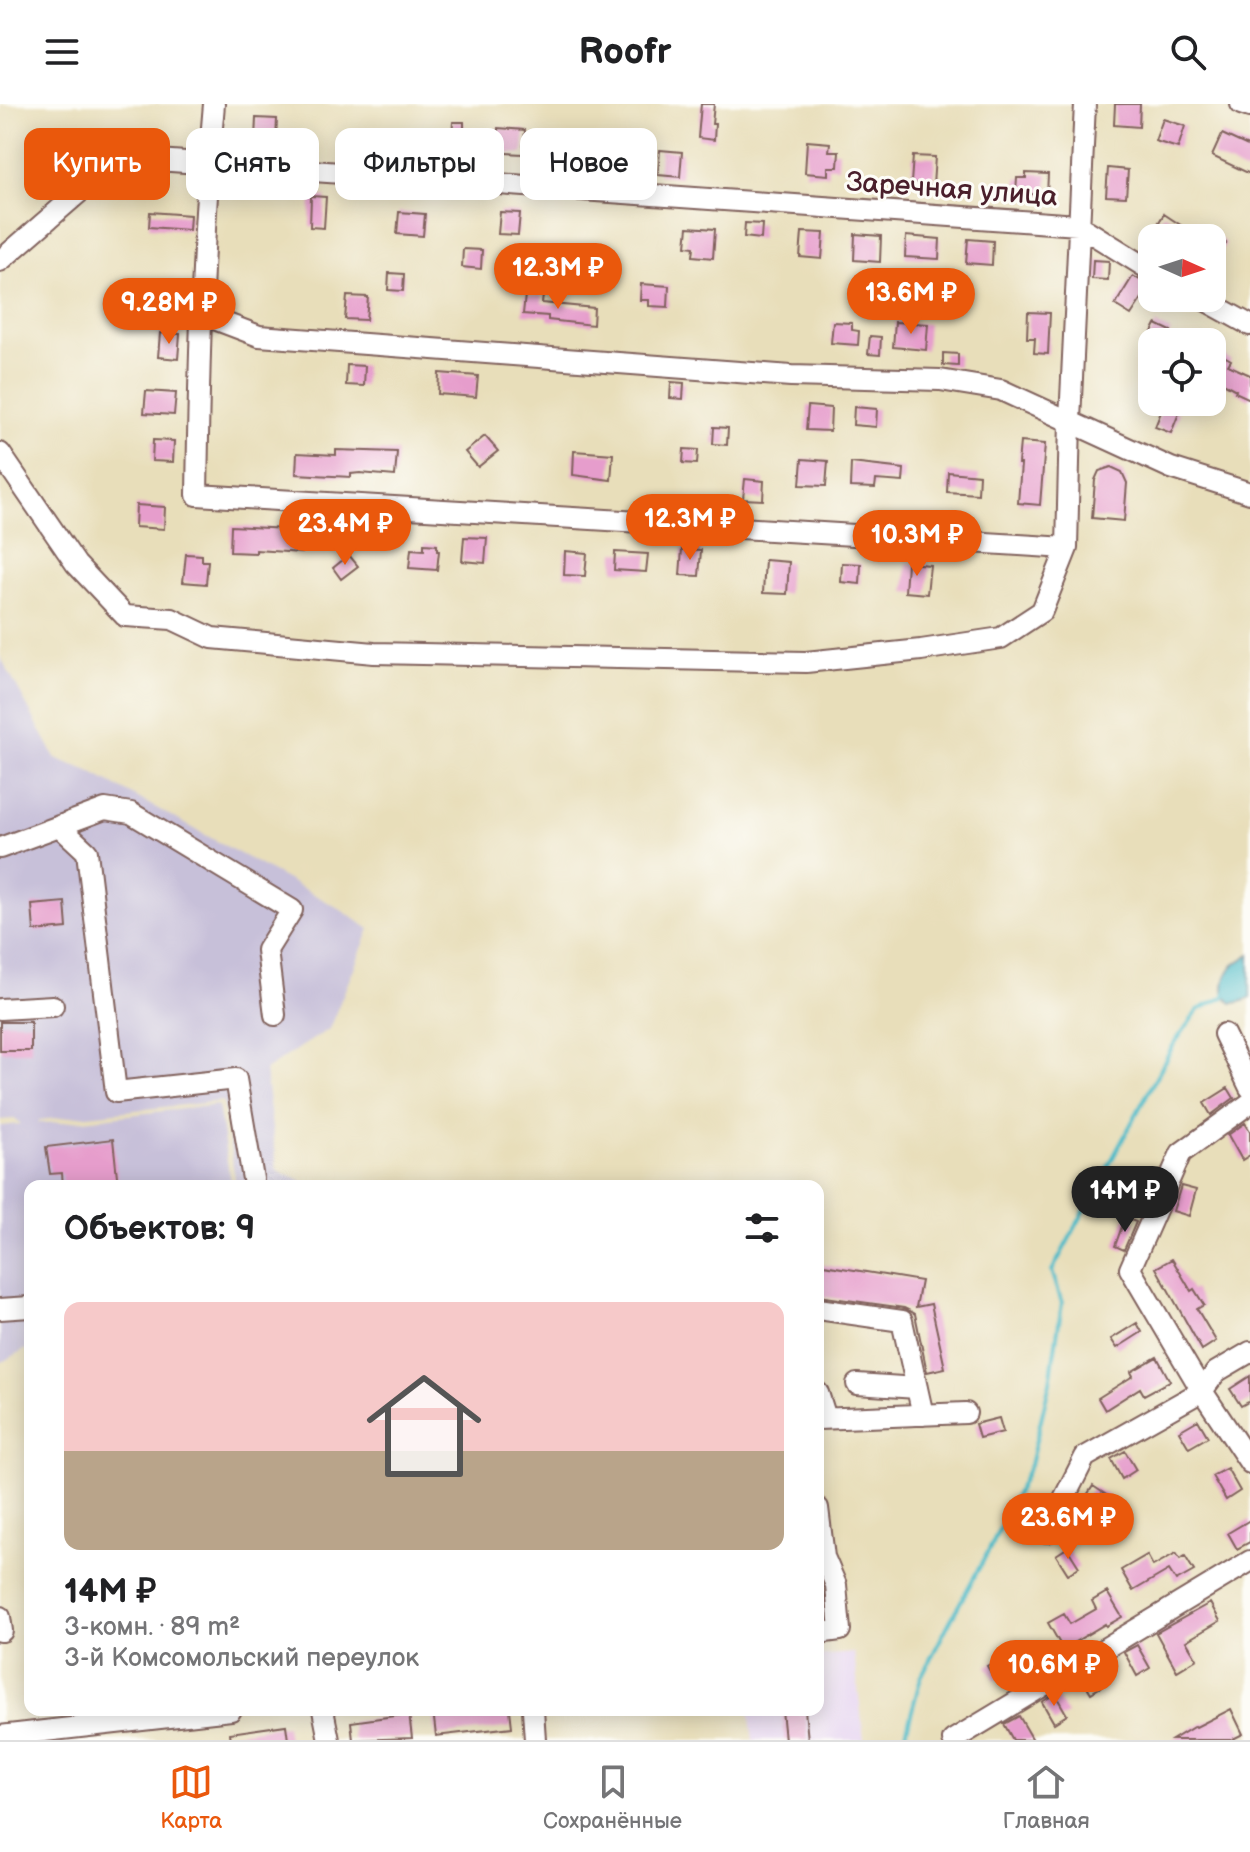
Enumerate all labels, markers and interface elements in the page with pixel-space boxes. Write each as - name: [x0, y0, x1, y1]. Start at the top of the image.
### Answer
- icon: menu: [40, 30, 84, 74]
- icon: search: [1166, 30, 1210, 74]
- text: Roofr: [579, 31, 671, 74]
- chip: Купить: [24, 128, 170, 200]
- chip: Снять: [186, 128, 319, 200]
- chip: Фильтры: [335, 128, 504, 200]
- chip: Новое: [520, 128, 657, 200]
- street label: Заречная улица: [845, 166, 1059, 213]
- north arrow: [1138, 224, 1226, 312]
- map controls: [1138, 224, 1226, 416]
- pin: 12.3M ₽: [484, 243, 632, 311]
- text: 12.3M ₽: [512, 253, 604, 284]
- pin: 13.6M ₽: [837, 268, 985, 336]
- pin: 9.28M ₽: [95, 278, 243, 346]
- text: 13.6M ₽: [865, 278, 957, 309]
- text: 9.28M ₽: [121, 288, 217, 319]
- button: locate: [1138, 328, 1226, 416]
- pin: 12.3M ₽: [616, 494, 764, 562]
- pin: 23.4M ₽: [271, 499, 419, 567]
- text: 12.3M ₽: [644, 504, 736, 535]
- text: 23.4M ₽: [297, 509, 393, 540]
- pin: 10.3M ₽: [843, 510, 991, 578]
- text: 10.3M ₽: [871, 520, 963, 551]
- pin: 14M ₽: [1069, 1166, 1181, 1234]
- text: 14M ₽: [1090, 1176, 1160, 1207]
- icon: filters: [740, 1206, 784, 1250]
- text: Объектов: 9: [64, 1208, 255, 1249]
- icon: home: [352, 1354, 496, 1498]
- pin: 23.6M ₽: [994, 1493, 1142, 1561]
- text: 23.6M ₽: [1020, 1503, 1116, 1534]
- text: 14M ₽: [64, 1571, 157, 1612]
- text: 3-комн. · 89 m²: [64, 1612, 240, 1643]
- pin: 10.6M ₽: [980, 1640, 1128, 1708]
- text: 3-й Комсомольский переулок: [64, 1643, 419, 1674]
- text: 10.6M ₽: [1007, 1650, 1101, 1681]
- tab: Карта: [160, 1760, 222, 1835]
- tab: Сохранённые: [543, 1760, 682, 1835]
- tab: Главная: [1003, 1760, 1090, 1835]

